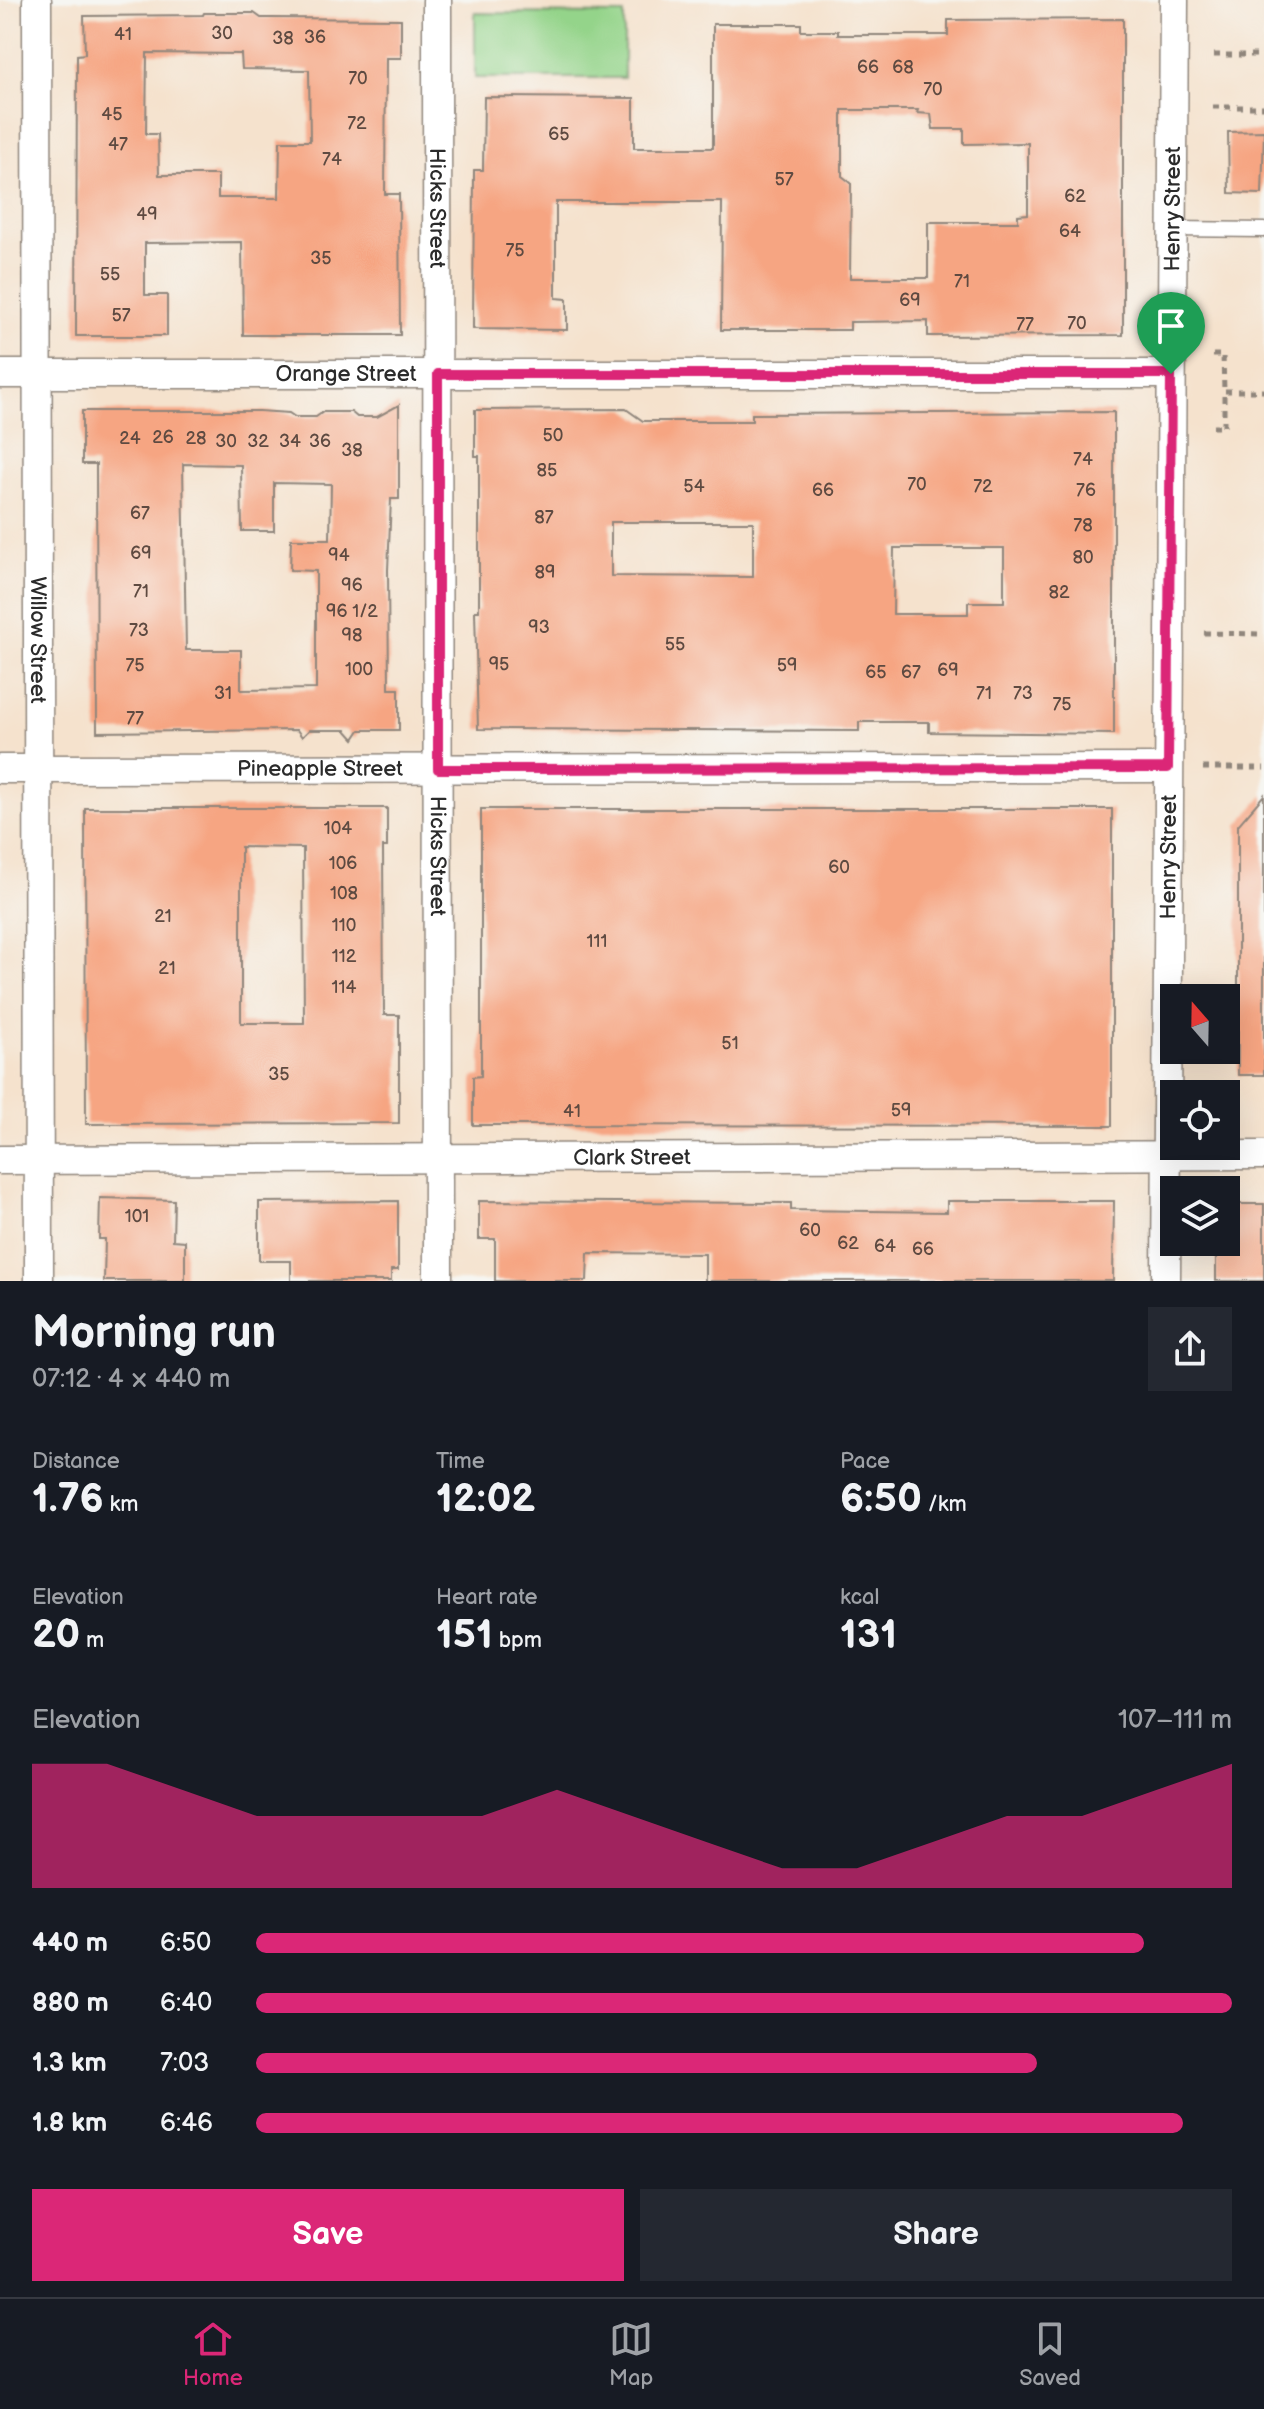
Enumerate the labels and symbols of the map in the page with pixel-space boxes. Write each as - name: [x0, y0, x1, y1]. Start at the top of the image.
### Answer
- house number: 30: [211, 23, 233, 44]
- house number: 41: [114, 24, 132, 45]
- house number: 36: [304, 27, 326, 48]
- house number: 38: [272, 28, 294, 49]
- house number: 66: [857, 57, 879, 78]
- house number: 68: [892, 57, 914, 78]
- house number: 70: [348, 68, 368, 89]
- house number: 70: [923, 79, 943, 100]
- house number: 45: [101, 104, 123, 125]
- house number: 72: [347, 113, 367, 134]
- house number: 65: [548, 124, 570, 145]
- house number: 47: [108, 134, 128, 155]
- street label: Henry Street: [1159, 146, 1187, 272]
- street label: Hicks Street: [424, 148, 451, 269]
- house number: 74: [322, 149, 342, 170]
- house number: 57: [774, 169, 794, 190]
- house number: 62: [1064, 186, 1086, 207]
- house number: 49: [136, 204, 158, 225]
- house number: 64: [1059, 221, 1081, 242]
- house number: 75: [505, 240, 525, 261]
- house number: 35: [310, 248, 332, 269]
- house number: 55: [100, 264, 120, 285]
- house number: 71: [954, 271, 970, 292]
- house number: 69: [899, 290, 921, 311]
- pin: [1137, 292, 1205, 374]
- house number: 57: [111, 305, 131, 326]
- house number: 70: [1067, 313, 1087, 334]
- house number: 77: [1016, 314, 1034, 335]
- street label: Orange Street: [276, 361, 417, 388]
- house number: 50: [543, 425, 563, 446]
- house number: 26: [152, 427, 174, 448]
- house number: 24: [119, 428, 141, 449]
- house number: 28: [185, 428, 207, 449]
- house number: 30: [215, 431, 237, 452]
- house number: 32: [247, 431, 269, 452]
- house number: 34: [279, 431, 301, 452]
- house number: 36: [309, 431, 331, 452]
- house number: 38: [341, 440, 363, 461]
- house number: 74: [1073, 449, 1093, 470]
- house number: 85: [537, 460, 557, 481]
- house number: 70: [907, 474, 927, 495]
- house number: 54: [683, 476, 705, 497]
- house number: 72: [973, 476, 993, 497]
- house number: 66: [812, 480, 834, 501]
- house number: 76: [1076, 480, 1096, 501]
- house number: 67: [130, 503, 150, 524]
- house number: 87: [534, 507, 554, 528]
- house number: 78: [1073, 515, 1093, 536]
- house number: 69: [130, 543, 152, 564]
- house number: 94: [328, 545, 350, 566]
- house number: 80: [1072, 547, 1094, 568]
- house number: 89: [535, 562, 555, 583]
- house number: 96: [341, 575, 363, 596]
- street label: Willow Street: [24, 577, 52, 704]
- house number: 71: [133, 581, 149, 602]
- house number: 82: [1048, 582, 1070, 603]
- house number: 96 1/2: [326, 601, 378, 622]
- house number: 93: [528, 617, 550, 638]
- house number: 73: [129, 620, 149, 641]
- house number: 98: [342, 625, 362, 646]
- house number: 55: [665, 634, 685, 655]
- house number: 95: [489, 654, 509, 675]
- house number: 75: [125, 655, 145, 676]
- house number: 59: [777, 655, 797, 676]
- house number: 100: [345, 659, 373, 680]
- house number: 69: [937, 660, 959, 681]
- house number: 65: [865, 662, 887, 683]
- house number: 67: [901, 662, 921, 683]
- house number: 31: [214, 683, 232, 704]
- house number: 71: [976, 683, 992, 704]
- house number: 73: [1013, 683, 1033, 704]
- house number: 75: [1052, 694, 1072, 715]
- house number: 77: [126, 708, 144, 729]
- street label: Pineapple Street: [237, 755, 403, 782]
- street label: Henry Street: [1155, 794, 1183, 920]
- street label: Hicks Street: [424, 796, 451, 917]
- house number: 104: [324, 818, 352, 839]
- house number: 106: [329, 853, 357, 874]
- house number: 60: [828, 857, 850, 878]
- house number: 108: [330, 883, 358, 904]
- house number: 21: [154, 906, 172, 927]
- house number: 110: [332, 915, 356, 936]
- house number: 111: [587, 931, 607, 952]
- house number: 112: [332, 946, 357, 967]
- house number: 21: [158, 958, 176, 979]
- house number: 114: [332, 977, 356, 998]
- north arrow: [1160, 984, 1240, 1064]
- house number: 51: [721, 1033, 739, 1054]
- house number: 35: [268, 1064, 290, 1085]
- house number: 59: [891, 1100, 911, 1121]
- house number: 41: [563, 1101, 581, 1122]
- street label: Clark Street: [573, 1144, 691, 1171]
- house number: 101: [125, 1206, 149, 1227]
- house number: 60: [799, 1220, 821, 1241]
- house number: 62: [837, 1233, 859, 1254]
- house number: 64: [874, 1236, 896, 1257]
- house number: 66: [912, 1239, 934, 1260]

